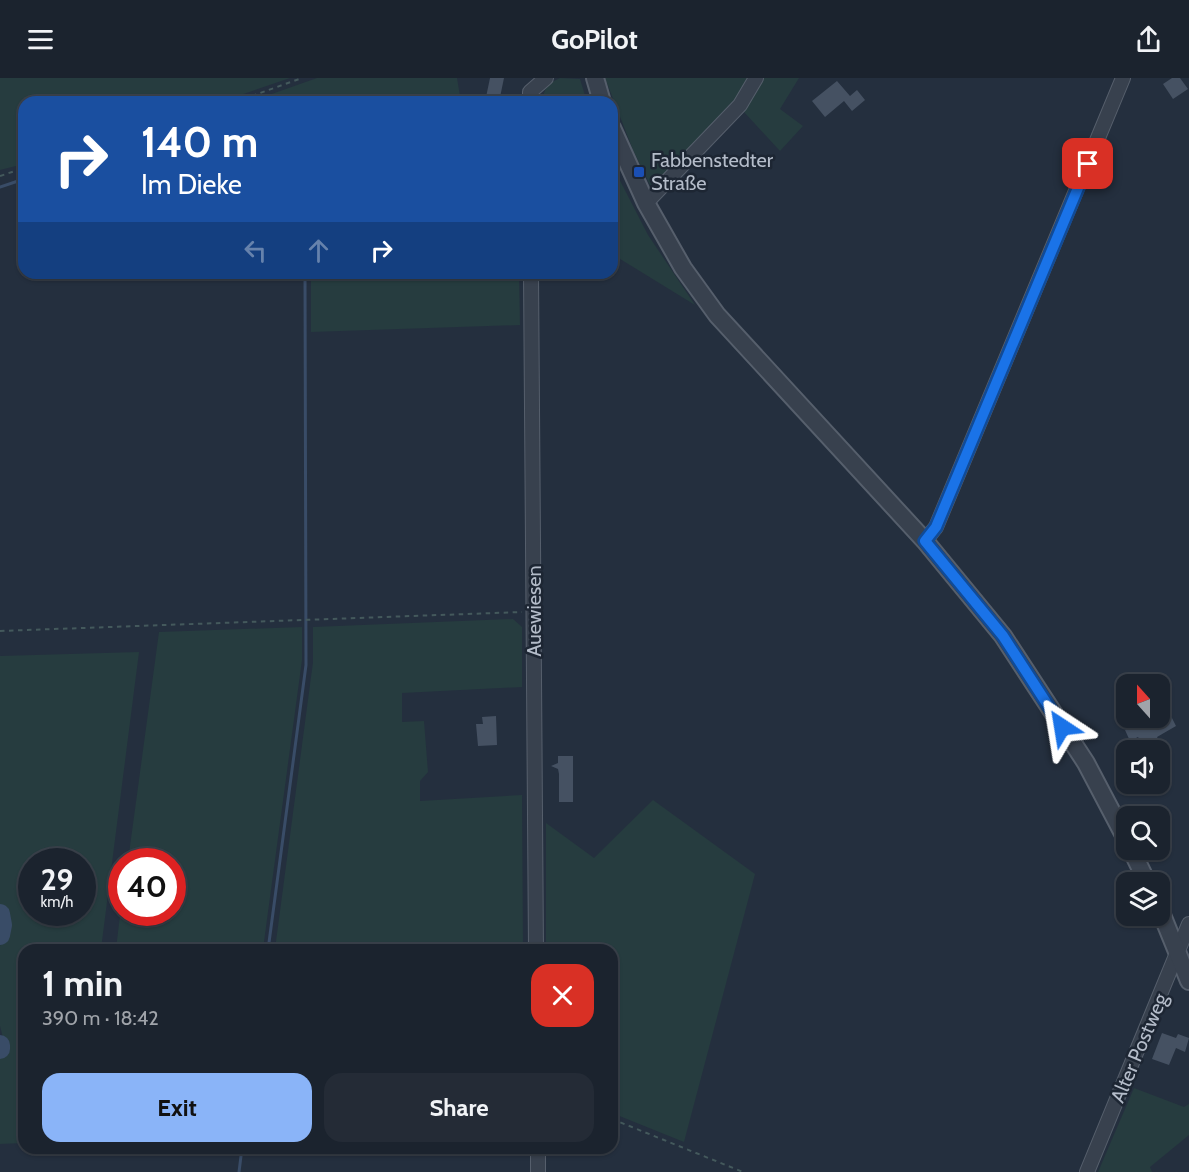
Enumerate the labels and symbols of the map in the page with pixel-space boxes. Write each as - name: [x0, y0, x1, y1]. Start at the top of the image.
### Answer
- pin: [1062, 138, 1113, 189]
- place label: Fabbenstedter Straße: [651, 148, 774, 195]
- marker: Fabbenstedter Straße: [632, 165, 646, 179]
- street label: Auewiesen: [522, 565, 546, 657]
- north arrow: [1116, 674, 1170, 728]
- position arrow: [1030, 695, 1094, 759]
- speed limit sign: 40: [108, 848, 186, 926]
- street label: Alter Postweg: [1105, 989, 1173, 1106]

